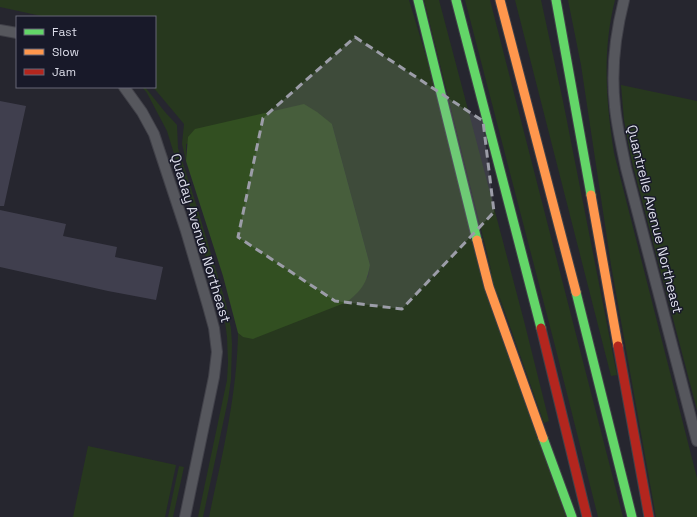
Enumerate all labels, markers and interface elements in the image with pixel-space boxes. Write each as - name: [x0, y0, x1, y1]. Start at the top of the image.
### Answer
- legend: [16, 16, 156, 88]
- text: Fast: [52, 24, 77, 40]
- text: Slow: [52, 44, 79, 60]
- text: Jam: [52, 64, 76, 80]
- street label: Quantrelle Avenue Northeast: [623, 123, 687, 315]
- street label: Quaday Avenue Northeast: [167, 151, 235, 325]

